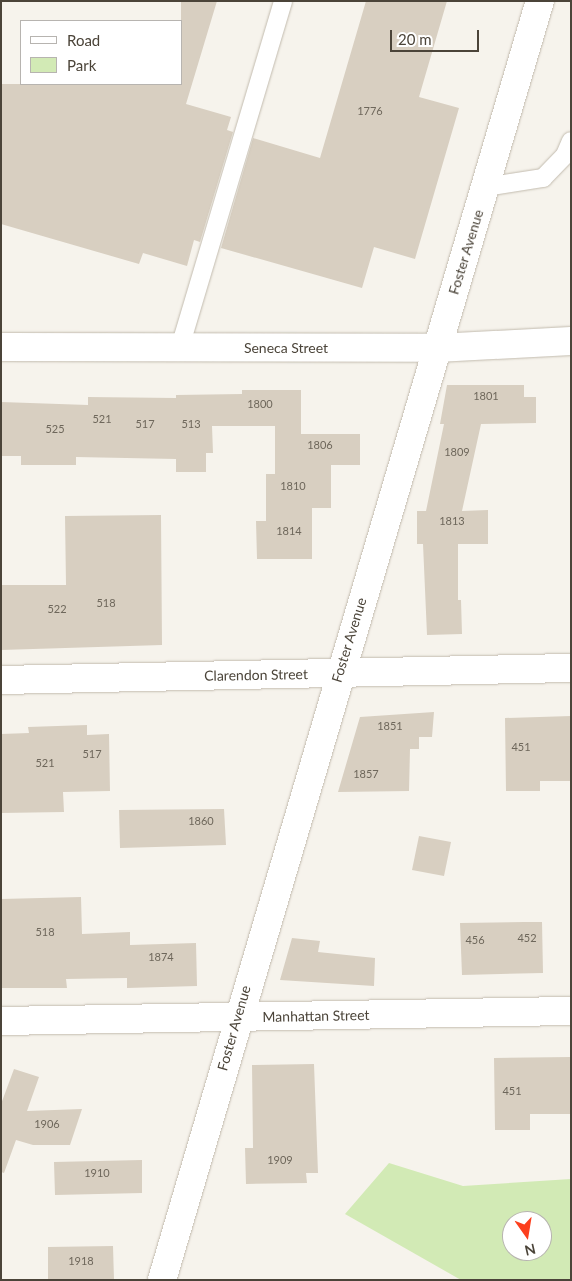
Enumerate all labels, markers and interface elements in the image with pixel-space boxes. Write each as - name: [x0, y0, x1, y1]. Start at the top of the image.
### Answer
- legend: [20, 20, 182, 85]
- scale bar: [392, 20, 481, 52]
- text: 20 m: [398, 30, 432, 48]
- text: Road: [67, 31, 100, 49]
- text: Park: [67, 56, 96, 74]
- house number: 1776: [357, 104, 383, 118]
- street label: Foster Avenue: [445, 207, 487, 297]
- street label: Seneca Street: [244, 340, 328, 356]
- house number: 1801: [473, 389, 499, 403]
- house number: 1800: [247, 397, 273, 411]
- house number: 521: [92, 412, 112, 426]
- house number: 517: [135, 417, 155, 431]
- house number: 513: [181, 417, 201, 431]
- house number: 525: [45, 422, 65, 436]
- house number: 1806: [307, 438, 333, 452]
- house number: 1809: [444, 445, 470, 459]
- house number: 1810: [280, 479, 306, 493]
- house number: 1813: [439, 514, 465, 528]
- house number: 1814: [276, 524, 302, 538]
- street label: Foster Avenue: [328, 595, 370, 685]
- house number: 518: [96, 596, 116, 610]
- house number: 522: [47, 602, 67, 616]
- street label: Clarendon Street: [204, 666, 308, 684]
- house number: 1851: [377, 719, 403, 733]
- house number: 451: [511, 740, 531, 754]
- house number: 517: [82, 747, 102, 761]
- house number: 521: [35, 756, 55, 770]
- house number: 1857: [353, 767, 379, 781]
- house number: 1860: [188, 814, 214, 828]
- house number: 518: [35, 925, 55, 939]
- house number: 452: [517, 931, 537, 945]
- house number: 456: [465, 933, 485, 947]
- house number: 1874: [148, 950, 174, 964]
- street label: Foster Avenue: [214, 983, 254, 1073]
- street label: Manhattan Street: [262, 1007, 370, 1025]
- house number: 451: [502, 1084, 522, 1098]
- house number: 1906: [34, 1117, 60, 1131]
- house number: 1909: [267, 1153, 293, 1167]
- house number: 1910: [84, 1166, 110, 1180]
- north arrow: [502, 1211, 552, 1261]
- text: N: [523, 1241, 537, 1260]
- house number: 1918: [68, 1254, 94, 1268]

